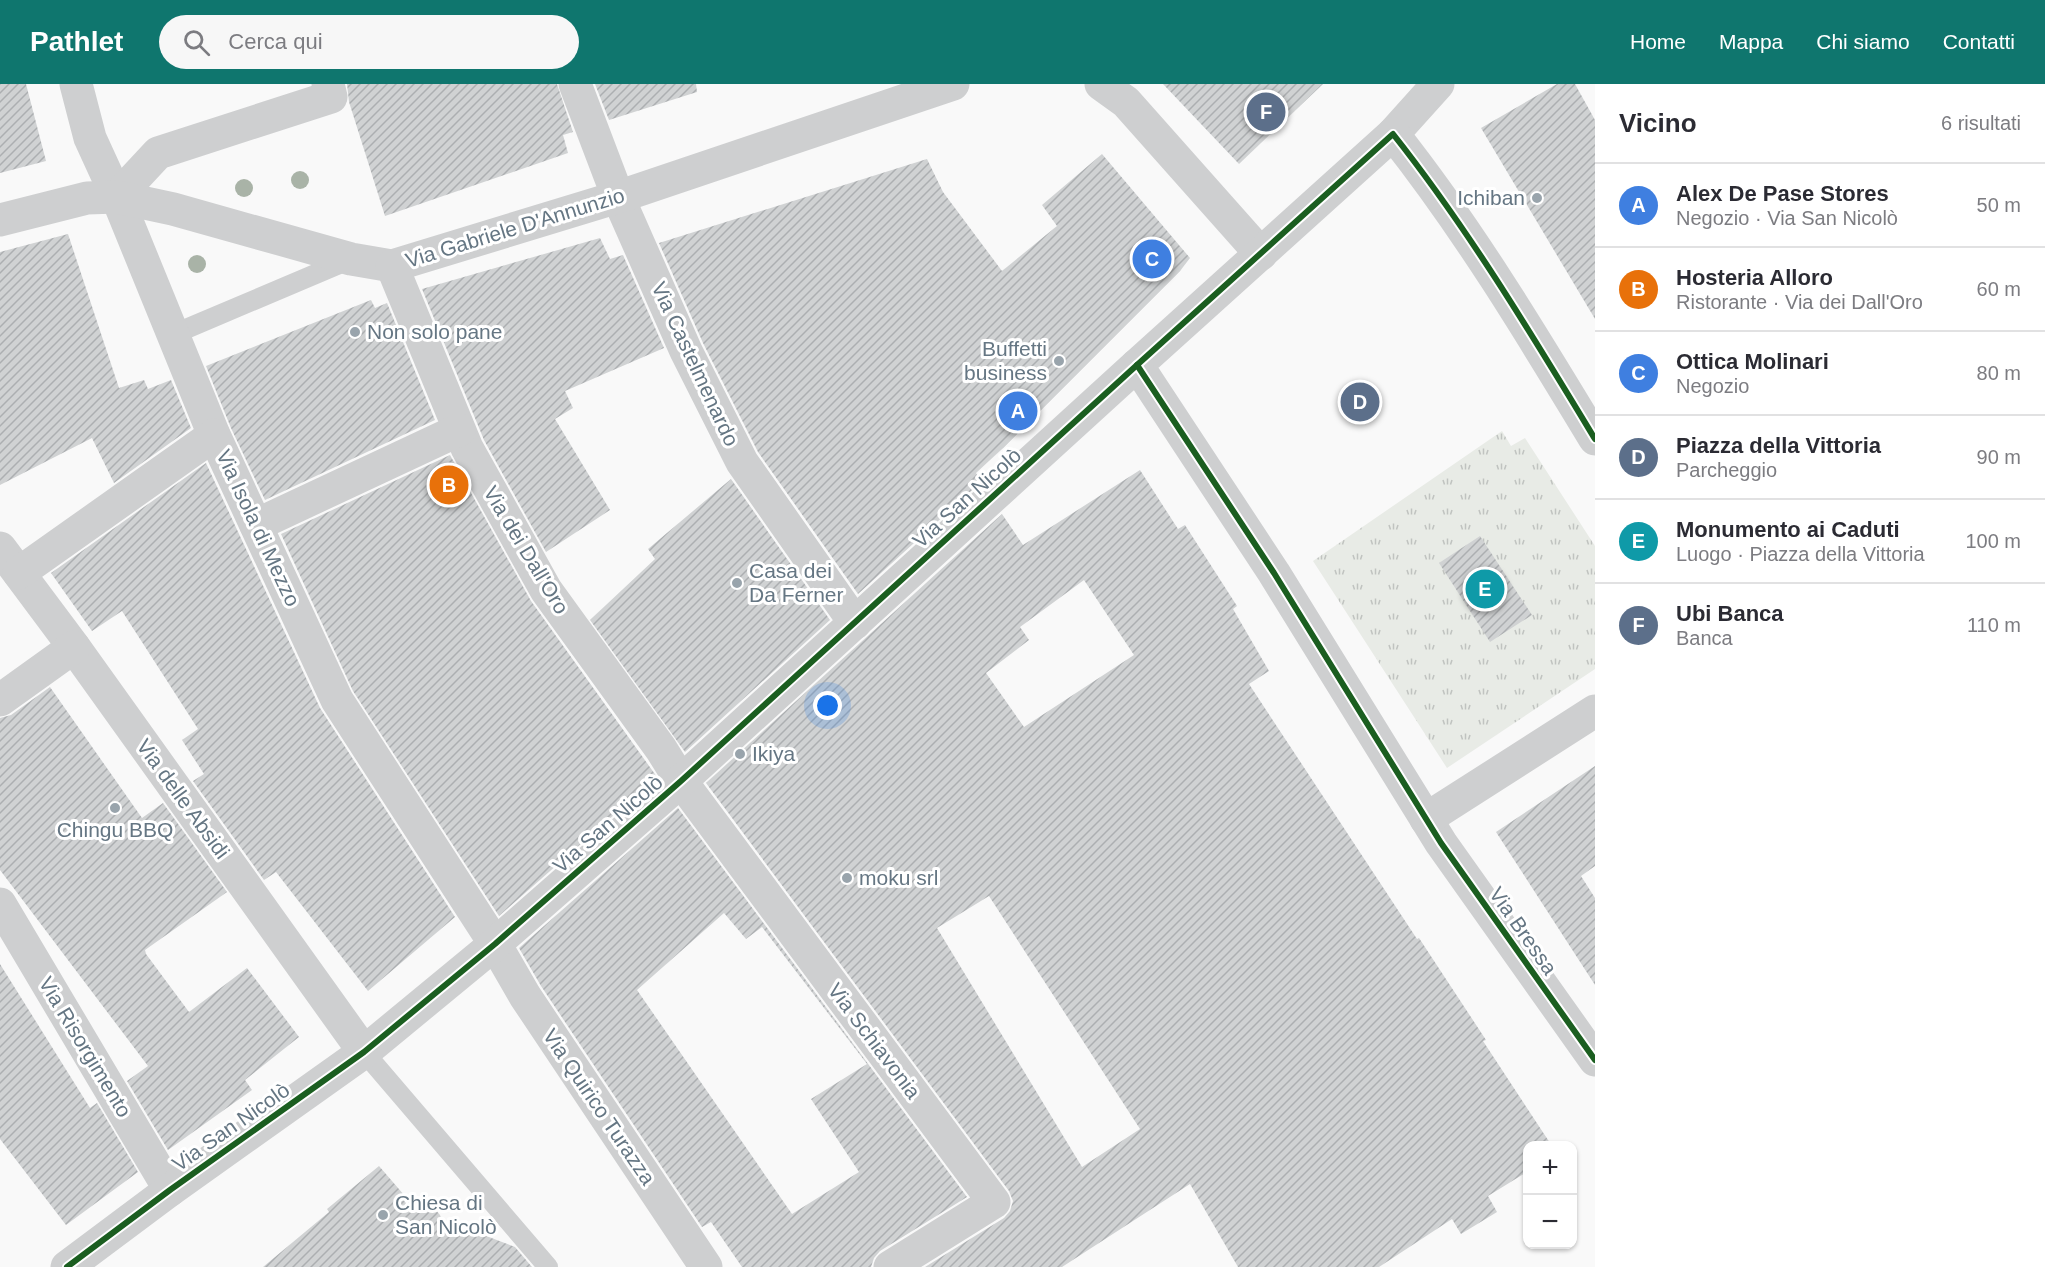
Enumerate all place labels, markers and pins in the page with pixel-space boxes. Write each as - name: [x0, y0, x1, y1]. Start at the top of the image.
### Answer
- pin: F: [1246, 90, 1286, 135]
- place label: Ichiban: [1457, 186, 1525, 209]
- marker: Ichiban: [1530, 191, 1544, 205]
- pin: C: [1132, 236, 1172, 282]
- place label: Non solo pane: [367, 320, 502, 343]
- marker: Non solo pane: [348, 325, 362, 339]
- place label: Buffetti business: [964, 337, 1047, 384]
- marker: Buffetti business: [1052, 354, 1066, 368]
- pin: D: [1340, 380, 1380, 424]
- pin: A: [998, 388, 1038, 434]
- pin: B: [430, 462, 468, 508]
- place label: Casa dei Da Ferner: [749, 559, 844, 606]
- pin: E: [1466, 566, 1504, 612]
- marker: Casa dei Da Ferner: [730, 576, 744, 590]
- place label: Ikiya: [752, 742, 796, 765]
- marker: Ikiya: [733, 747, 747, 761]
- marker: Chingu BBQ: [108, 801, 122, 815]
- place label: Chingu BBQ: [57, 818, 173, 841]
- place label: moku srl: [859, 866, 938, 889]
- marker: moku srl: [840, 871, 854, 885]
- place label: Chiesa di San Nicolò: [395, 1191, 497, 1238]
- marker: Chiesa di San Nicolò: [376, 1208, 390, 1222]

